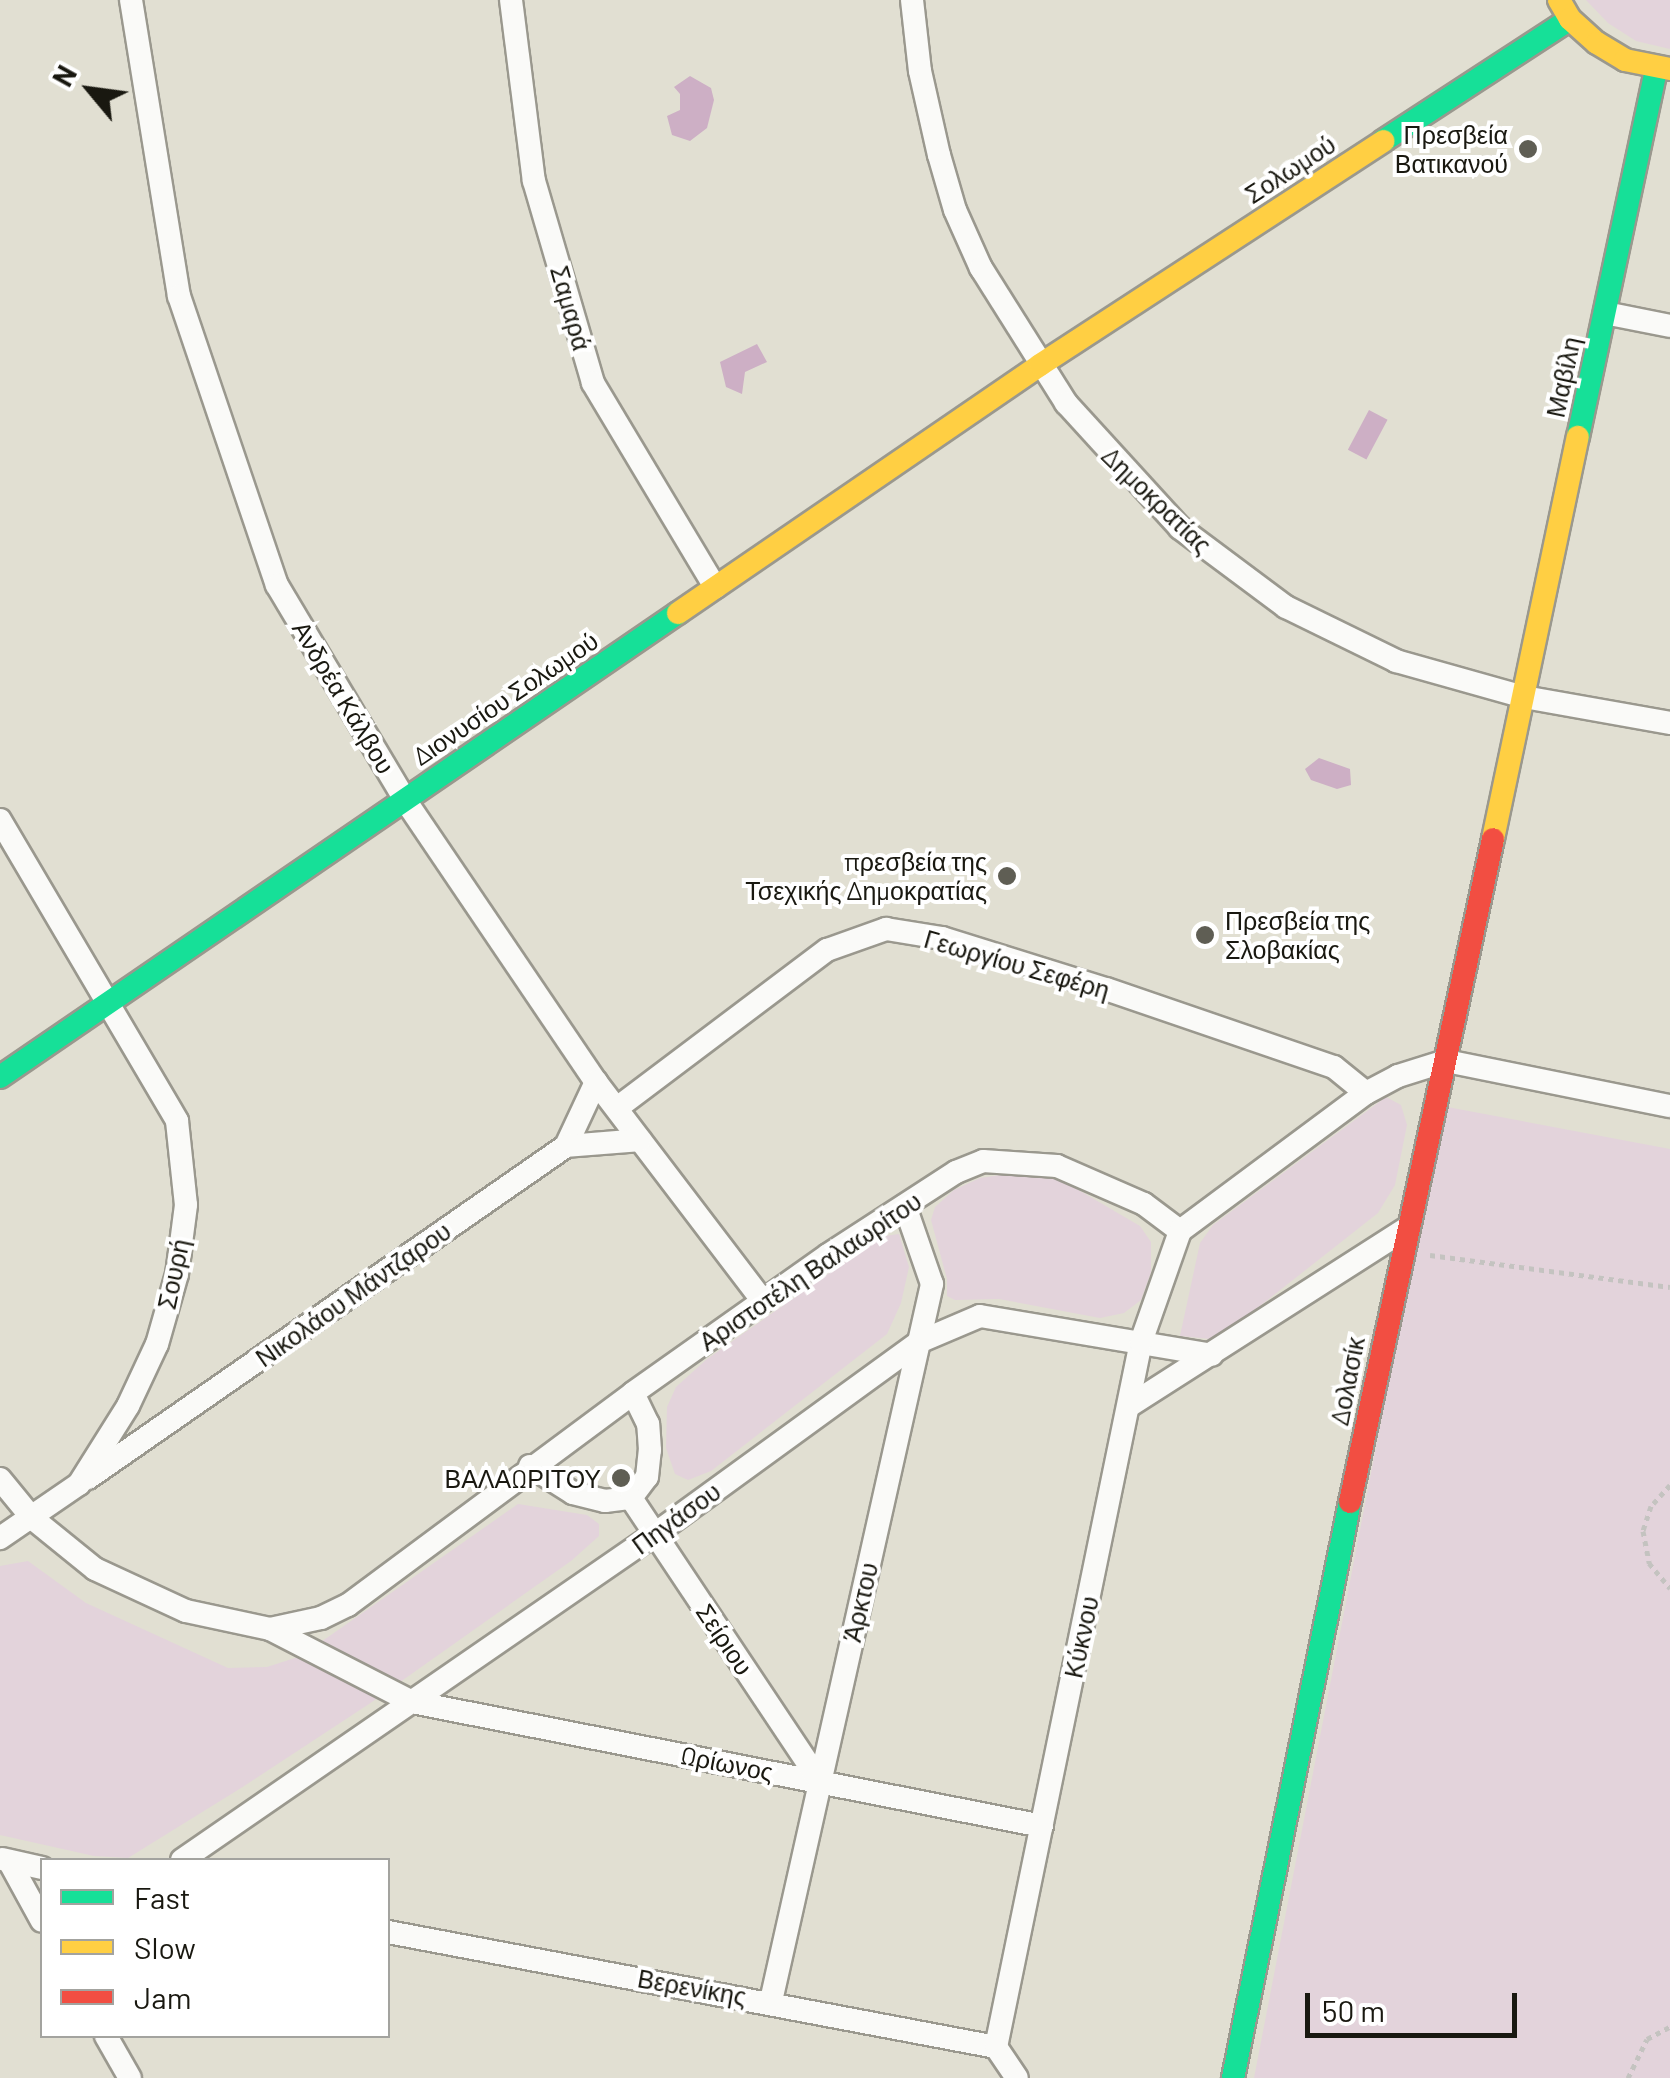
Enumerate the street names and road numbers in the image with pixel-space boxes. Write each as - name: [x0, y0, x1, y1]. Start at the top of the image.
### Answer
- street label: Σολωμού: [1239, 129, 1341, 209]
- street label: Σαμαρά: [545, 262, 597, 354]
- street label: Μαβίλη: [1540, 334, 1586, 420]
- street label: Δημοκρατίας: [1096, 440, 1218, 560]
- street label: Ανδρέα Κάλβου: [287, 615, 401, 779]
- street label: Διονυσίου Σολωμού: [407, 625, 603, 771]
- street label: Γεωργίου Σεφέρη: [921, 923, 1113, 1005]
- street label: Αριστοτέλη Βαλαωρίτου: [693, 1185, 927, 1357]
- street label: Νικολάου Μάντζαρου: [250, 1215, 456, 1373]
- street label: Σουρή: [151, 1236, 195, 1312]
- street label: Δολασίκ: [1324, 1334, 1370, 1428]
- street label: Πηγάσου: [626, 1476, 726, 1560]
- street label: Άρκτου: [836, 1559, 884, 1645]
- street label: Κύκνου: [1058, 1593, 1104, 1681]
- street label: Σείριου: [690, 1598, 760, 1680]
- street label: Ωρίωνος: [678, 1739, 776, 1787]
- street label: Βερενίκης: [635, 1963, 749, 2011]

